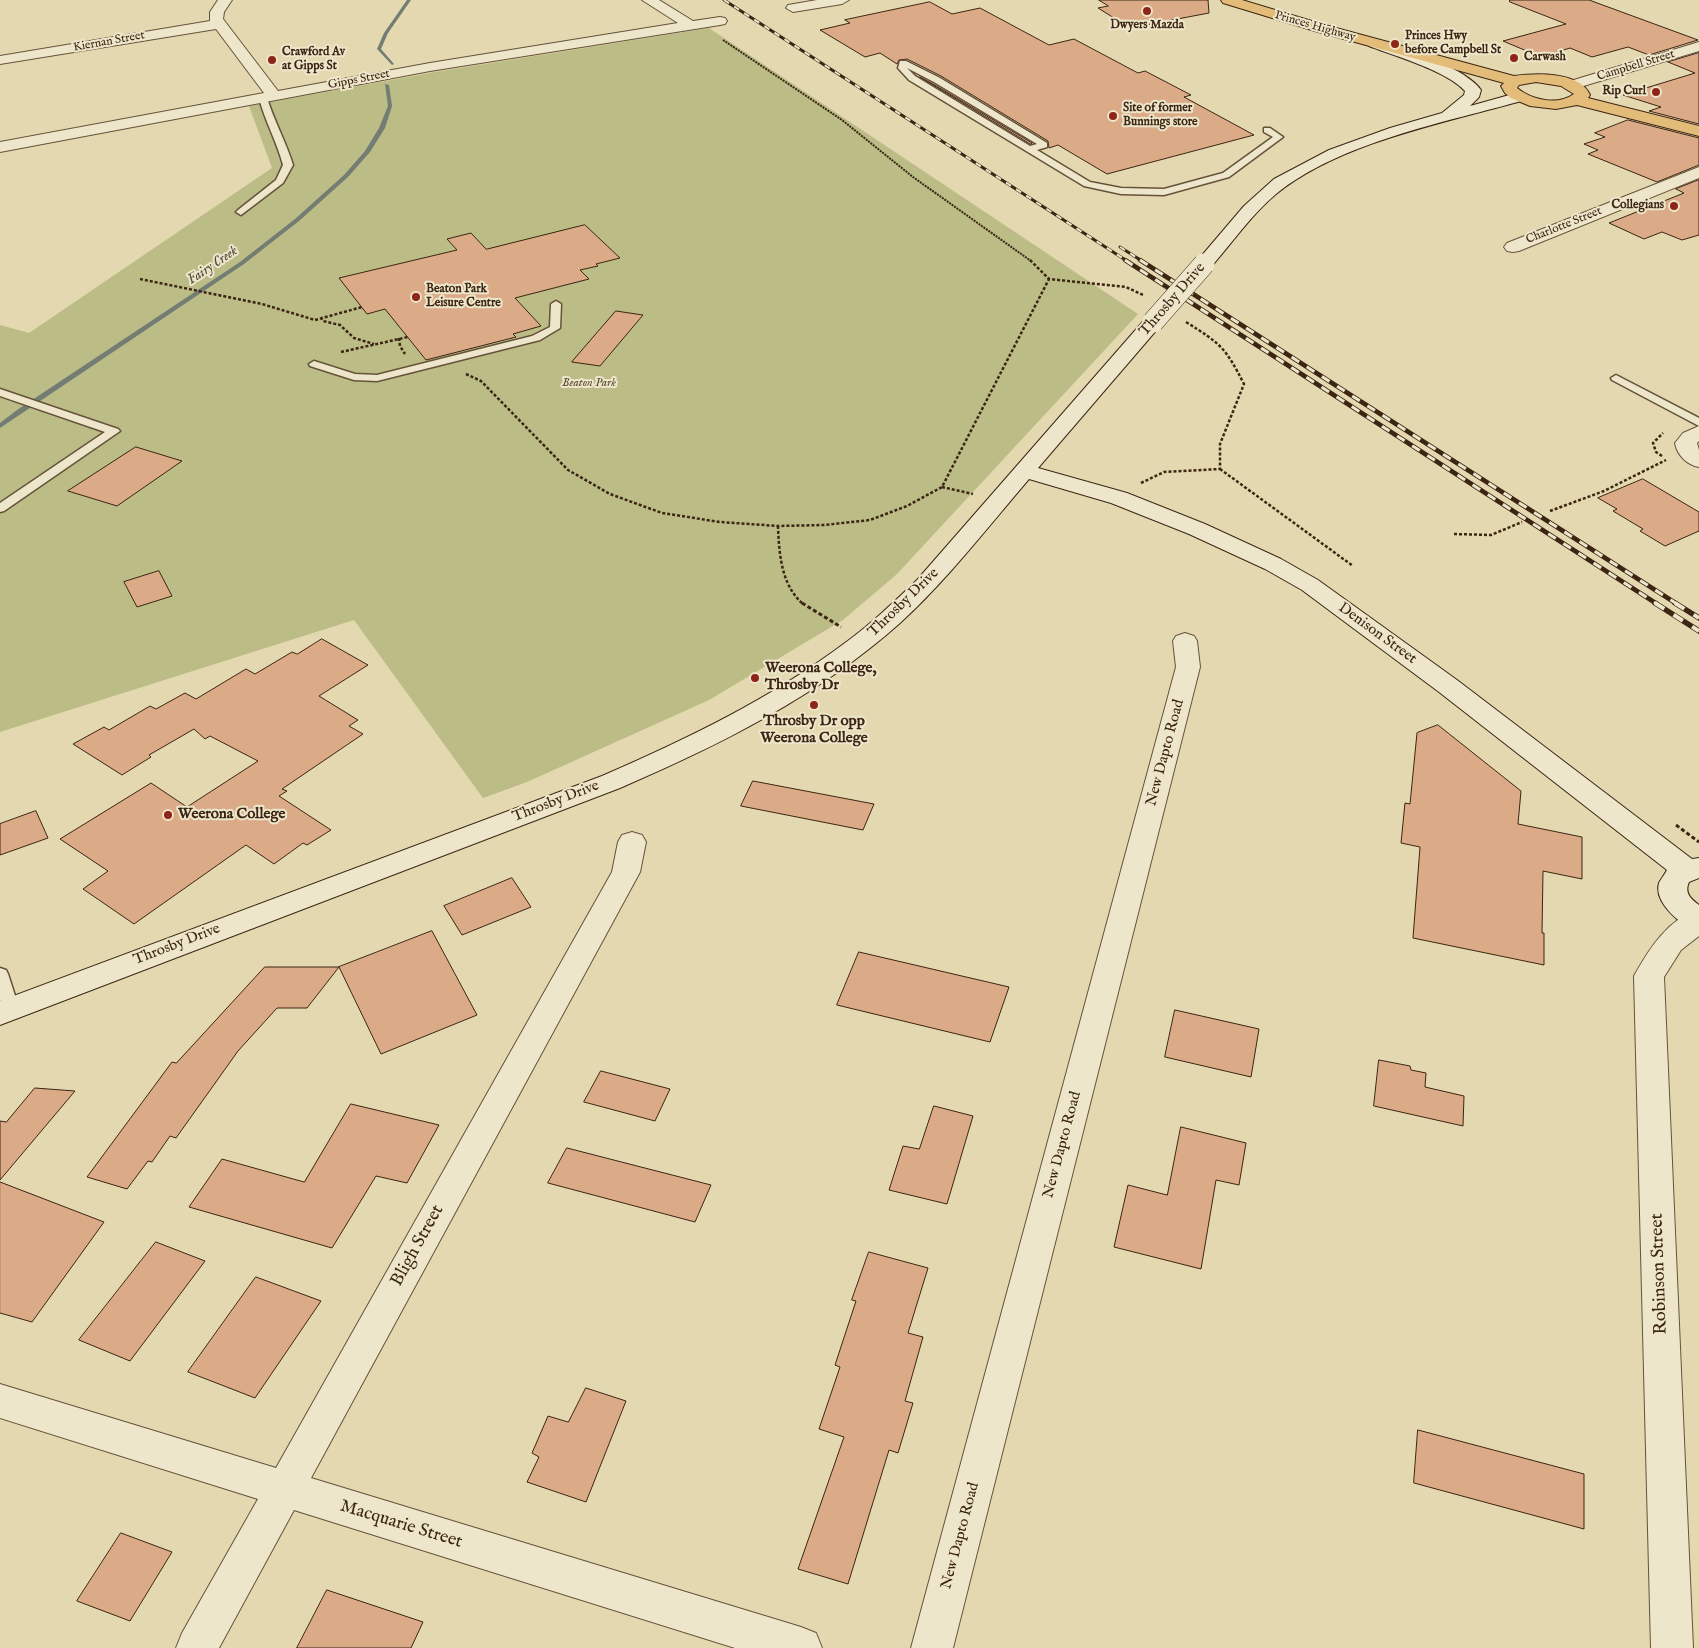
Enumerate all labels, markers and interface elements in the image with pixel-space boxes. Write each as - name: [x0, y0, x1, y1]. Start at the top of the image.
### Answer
- marker: Dwyers Mazda: [1141, 5, 1153, 17]
- street label: Princes Highway: [1273, 9, 1357, 45]
- place label: Dwyers Mazda: [1110, 19, 1184, 33]
- street label: Kiernan Street: [72, 29, 146, 55]
- place label: Princes Hwy before Campbell St: [1405, 30, 1501, 58]
- marker: Princes Hwy before Campbell St: [1389, 38, 1401, 50]
- place label: Crawford Av at Gipps St: [282, 46, 345, 74]
- street label: Campbell Street: [1595, 47, 1677, 85]
- place label: Carwash: [1524, 51, 1566, 65]
- marker: Carwash: [1508, 52, 1520, 64]
- marker: Crawford Av at Gipps St: [266, 54, 278, 66]
- street label: Gipps Street: [327, 67, 391, 93]
- place label: Rip Curl: [1602, 85, 1646, 99]
- marker: Rip Curl: [1650, 86, 1662, 98]
- place label: Site of former Bunnings store: [1123, 102, 1198, 130]
- marker: Site of former Bunnings store: [1107, 110, 1119, 122]
- place label: Collegians: [1611, 199, 1664, 213]
- marker: Collegians: [1668, 200, 1680, 212]
- street label: Charlotte Street: [1524, 204, 1604, 248]
- water label: Fairy Creek: [185, 243, 241, 289]
- street label: Throsby Drive: [1136, 260, 1210, 340]
- place label: Beaton Park Leisure Centre: [426, 283, 501, 311]
- marker: Beaton Park Leisure Centre: [410, 291, 422, 303]
- park label: Beaton Park: [562, 377, 616, 391]
- street label: Throsby Drive: [865, 565, 943, 641]
- street label: Denison Street: [1334, 599, 1420, 669]
- place label: Weerona College, Throsby Dr: [765, 660, 876, 695]
- marker: Weerona College, Throsby Dr: [749, 672, 761, 684]
- street label: New Dapto Road: [1143, 698, 1189, 808]
- marker: Throsby Dr opp Weerona College: [808, 699, 820, 711]
- place label: Throsby Dr opp Weerona College: [760, 713, 868, 748]
- street label: Throsby Drive: [510, 777, 602, 827]
- place label: Weerona College: [178, 806, 285, 824]
- marker: Weerona College: [162, 809, 174, 821]
- street label: Throsby Drive: [131, 920, 223, 970]
- street label: New Dapto Road: [1040, 1090, 1086, 1200]
- street label: Bligh Street: [387, 1202, 449, 1290]
- street label: Robinson Street: [1647, 1213, 1673, 1335]
- street label: New Dapto Road: [938, 1481, 984, 1591]
- street label: Macquarie Street: [337, 1496, 465, 1554]

